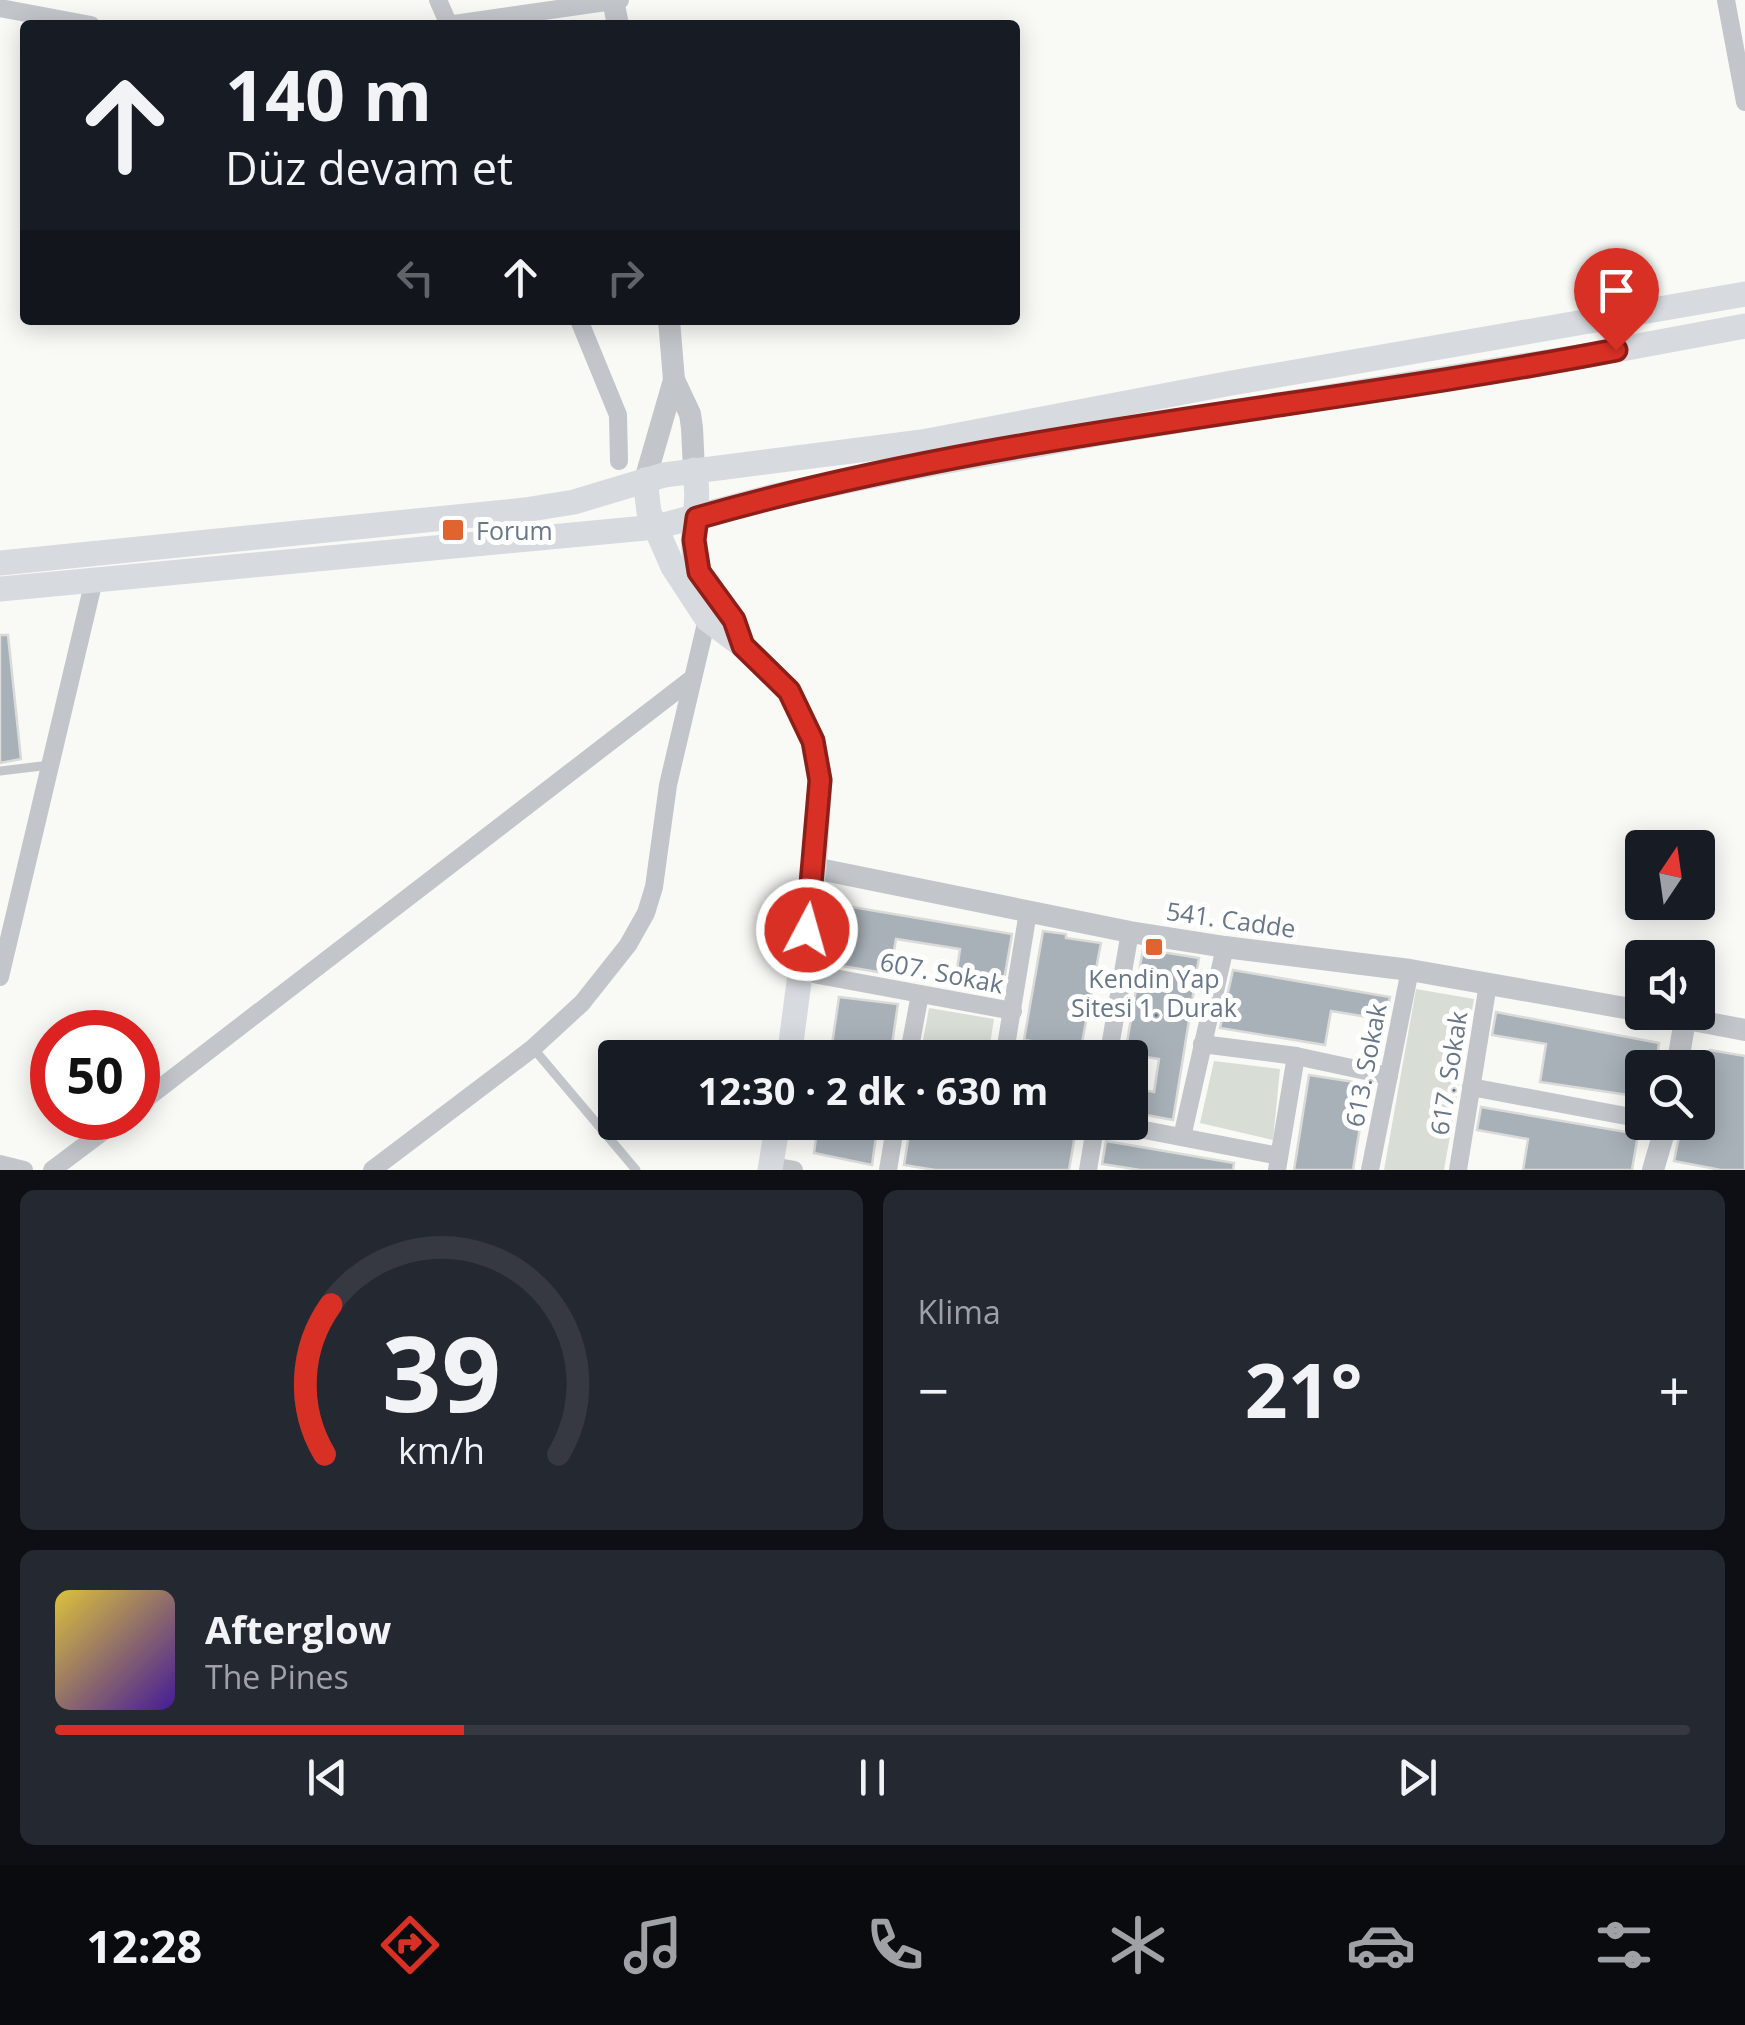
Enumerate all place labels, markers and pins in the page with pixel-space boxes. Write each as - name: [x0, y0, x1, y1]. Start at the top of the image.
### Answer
- pin: [1574, 248, 1659, 351]
- place label: Forum: [476, 513, 553, 547]
- marker: Forum: [440, 517, 466, 543]
- marker: Kendin Yap Sitesi 1. Durak: [1143, 936, 1165, 958]
- place label: Kendin Yap Sitesi 1. Durak: [1071, 961, 1237, 1024]

